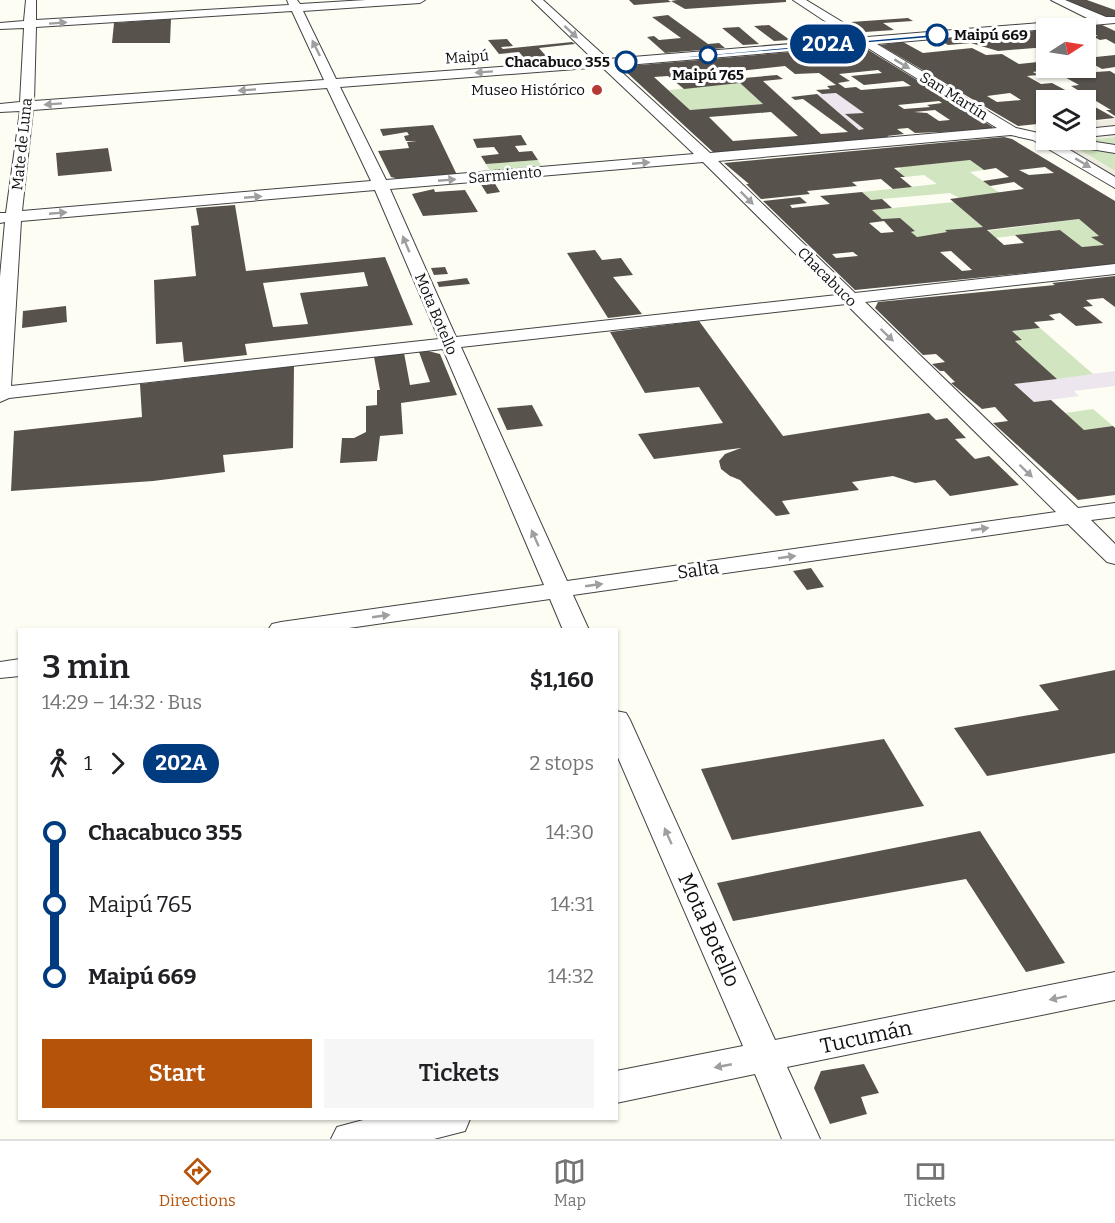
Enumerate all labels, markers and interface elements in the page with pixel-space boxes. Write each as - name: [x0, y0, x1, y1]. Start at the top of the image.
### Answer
- one-way arrow: [49, 18, 68, 28]
- north arrow: [1036, 18, 1096, 78]
- map controls: [1036, 18, 1096, 150]
- line badge: 202A: [786, 24, 870, 63]
- marker: Maipú 669: [926, 24, 948, 46]
- one-way arrow: [563, 25, 578, 38]
- place label: Maipú 669: [954, 26, 1028, 44]
- text: 202A: [802, 31, 854, 57]
- one-way arrow: [311, 40, 320, 57]
- street label: Maipú: [444, 46, 490, 68]
- marker: Maipú 765: [699, 46, 717, 64]
- marker: Chacabuco 355: [615, 51, 637, 73]
- place label: Chacabuco 355: [505, 53, 610, 71]
- one-way arrow: [894, 58, 910, 69]
- place label: Maipú 765: [672, 66, 744, 84]
- one-way arrow: [474, 68, 493, 77]
- street label: San Martín: [917, 68, 992, 124]
- place label: Museo Histórico: [471, 81, 585, 99]
- marker: Museo Histórico: [590, 83, 604, 97]
- one-way arrow: [238, 85, 257, 94]
- button: layers: [1036, 90, 1096, 150]
- street label: Mate de Luna: [8, 97, 36, 191]
- one-way arrow: [43, 99, 62, 109]
- one-way arrow: [632, 158, 651, 168]
- one-way arrow: [1075, 158, 1091, 169]
- street label: Sarmiento: [468, 163, 542, 187]
- one-way arrow: [437, 176, 456, 185]
- one-way arrow: [740, 191, 754, 205]
- one-way arrow: [243, 192, 262, 202]
- one-way arrow: [49, 208, 68, 218]
- one-way arrow: [401, 235, 411, 253]
- street label: Chacabuco: [794, 244, 860, 310]
- street label: Mota Botello: [411, 270, 461, 358]
- one-way arrow: [879, 328, 894, 342]
- one-way arrow: [1019, 463, 1033, 477]
- one-way arrow: [971, 525, 990, 534]
- one-way arrow: [531, 530, 540, 547]
- one-way arrow: [778, 553, 797, 562]
- street label: Salta: [676, 556, 720, 584]
- one-way arrow: [585, 580, 604, 589]
- one-way arrow: [371, 611, 390, 620]
- text: 3 min: [42, 647, 130, 687]
- text: $1,160: [530, 666, 594, 693]
- text: 14:29 – 14:32 · Bus: [42, 690, 202, 714]
- icon: walk: [42, 747, 75, 780]
- icon: forward: [101, 747, 134, 780]
- text: 202A: [155, 750, 207, 776]
- text: 1: [84, 751, 92, 775]
- text: 2 stops: [530, 751, 594, 775]
- text: Chacabuco 355: [88, 819, 242, 846]
- text: 14:30: [546, 820, 594, 844]
- one-way arrow: [663, 827, 672, 844]
- street label: Mota Botello: [672, 869, 746, 991]
- text: Maipú 765: [88, 891, 192, 918]
- text: 14:31: [550, 892, 594, 916]
- text: Maipú 669: [88, 963, 197, 990]
- text: 14:32: [548, 964, 594, 988]
- one-way arrow: [1048, 994, 1067, 1003]
- street label: Tucumán: [818, 1015, 914, 1059]
- button: Start: [42, 1039, 312, 1108]
- button: Tickets: [324, 1039, 594, 1108]
- one-way arrow: [713, 1062, 732, 1071]
- tab: Directions: [159, 1155, 236, 1210]
- tab: Map: [553, 1155, 586, 1210]
- tab: Tickets: [904, 1155, 956, 1210]

